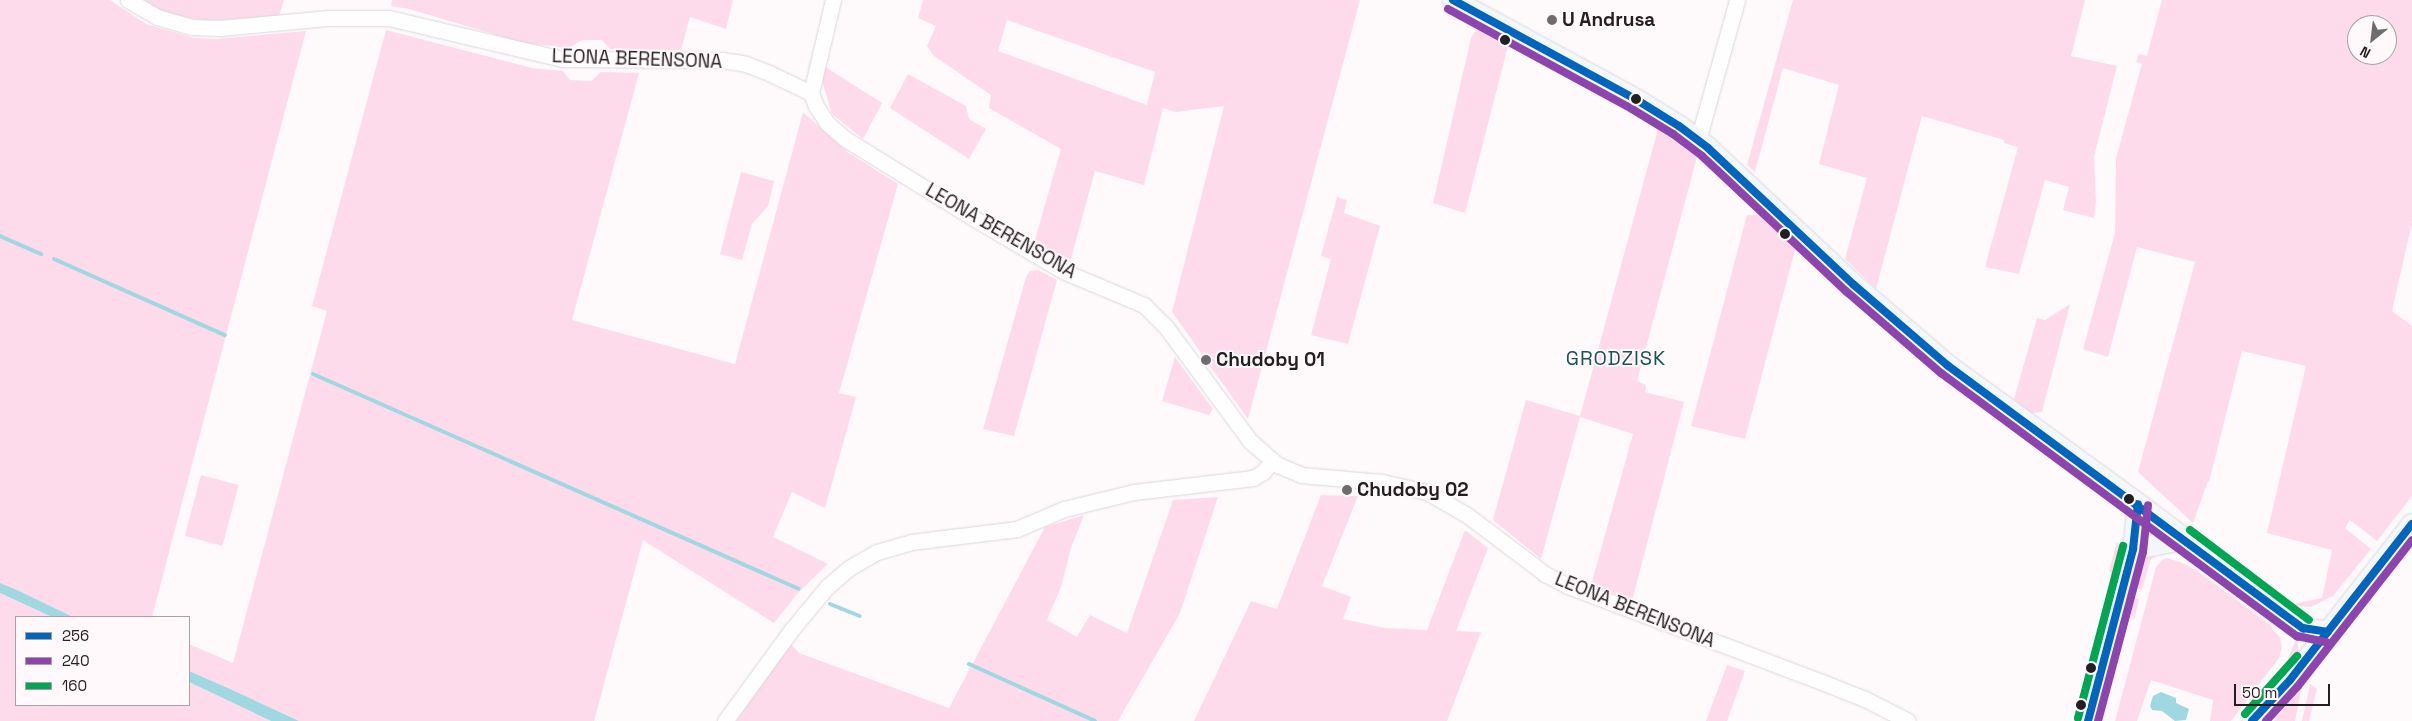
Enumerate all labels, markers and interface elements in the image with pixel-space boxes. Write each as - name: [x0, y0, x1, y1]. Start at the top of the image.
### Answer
- place label: U Andrusa: [1562, 9, 1656, 31]
- marker: U Andrusa: [1546, 14, 1558, 26]
- north arrow: [2347, 15, 2397, 65]
- unlabelled marker: [1500, 35, 1510, 45]
- text: N: [2357, 42, 2374, 62]
- street label: LEONA BERENSONA: [551, 45, 723, 73]
- unlabelled marker: [1631, 94, 1641, 104]
- street label: LEONA BERENSONA: [921, 178, 1081, 284]
- unlabelled marker: [1780, 229, 1790, 239]
- district label: GRODZISK: [1565, 346, 1667, 370]
- place label: Chudoby 01: [1216, 349, 1325, 371]
- marker: Chudoby 01: [1200, 354, 1212, 366]
- place label: Chudoby 02: [1357, 479, 1468, 501]
- marker: Chudoby 02: [1341, 484, 1353, 496]
- unlabelled marker: [2124, 494, 2134, 504]
- street label: LEONA BERENSONA: [1552, 567, 1718, 653]
- legend: [15, 616, 190, 706]
- text: 256: [62, 626, 89, 645]
- text: 240: [62, 651, 90, 670]
- unlabelled marker: [2086, 663, 2096, 673]
- scale bar: [2237, 674, 2333, 706]
- text: 160: [62, 676, 87, 695]
- text: 50 m: [2242, 683, 2277, 702]
- unlabelled marker: [2076, 700, 2086, 710]

